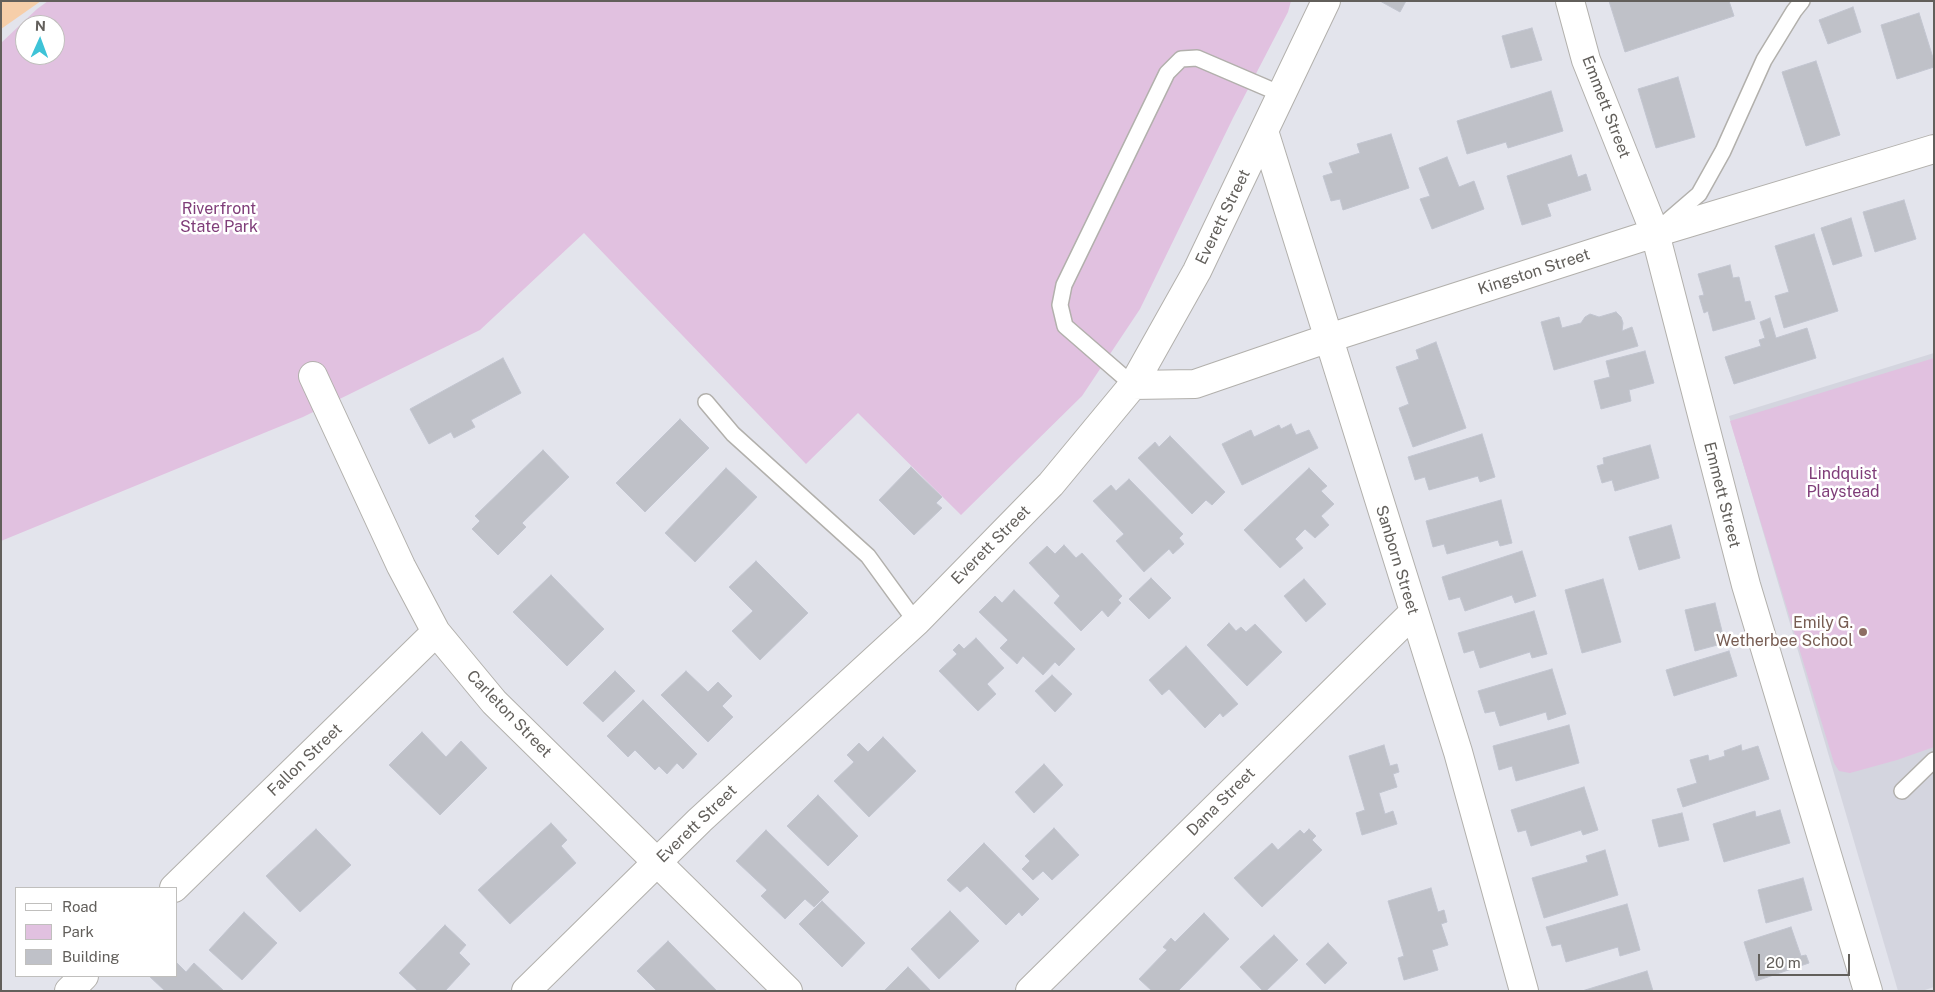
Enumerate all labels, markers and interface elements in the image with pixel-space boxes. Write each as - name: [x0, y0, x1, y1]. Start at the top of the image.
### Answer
- north arrow: [15, 15, 65, 65]
- text: N: [35, 18, 46, 34]
- street label: Emmett Street: [1578, 53, 1634, 161]
- street label: Everett Street: [1192, 166, 1254, 268]
- park label: Riverfront State Park: [180, 199, 258, 237]
- street label: Kingston Street: [1476, 245, 1592, 299]
- street label: Emmett Street: [1700, 440, 1744, 550]
- park label: Lindquist Playstead: [1806, 464, 1880, 502]
- street label: Everett Street: [948, 502, 1034, 588]
- street label: Sanborn Street: [1371, 503, 1423, 617]
- place label: Emily G. Wetherbee School: [1716, 613, 1853, 651]
- marker: Emily G. Wetherbee School: [1857, 626, 1869, 638]
- street label: Carleton Street: [462, 666, 556, 762]
- street label: Fallon Street: [264, 720, 346, 800]
- street label: Dana Street: [1183, 764, 1259, 840]
- street label: Everett Street: [653, 781, 741, 867]
- legend: [15, 887, 178, 977]
- text: Road: [62, 898, 98, 915]
- text: Park: [62, 923, 94, 940]
- scale bar: [1760, 944, 1852, 976]
- text: Building: [62, 948, 120, 965]
- text: 20 m: [1766, 954, 1801, 971]

